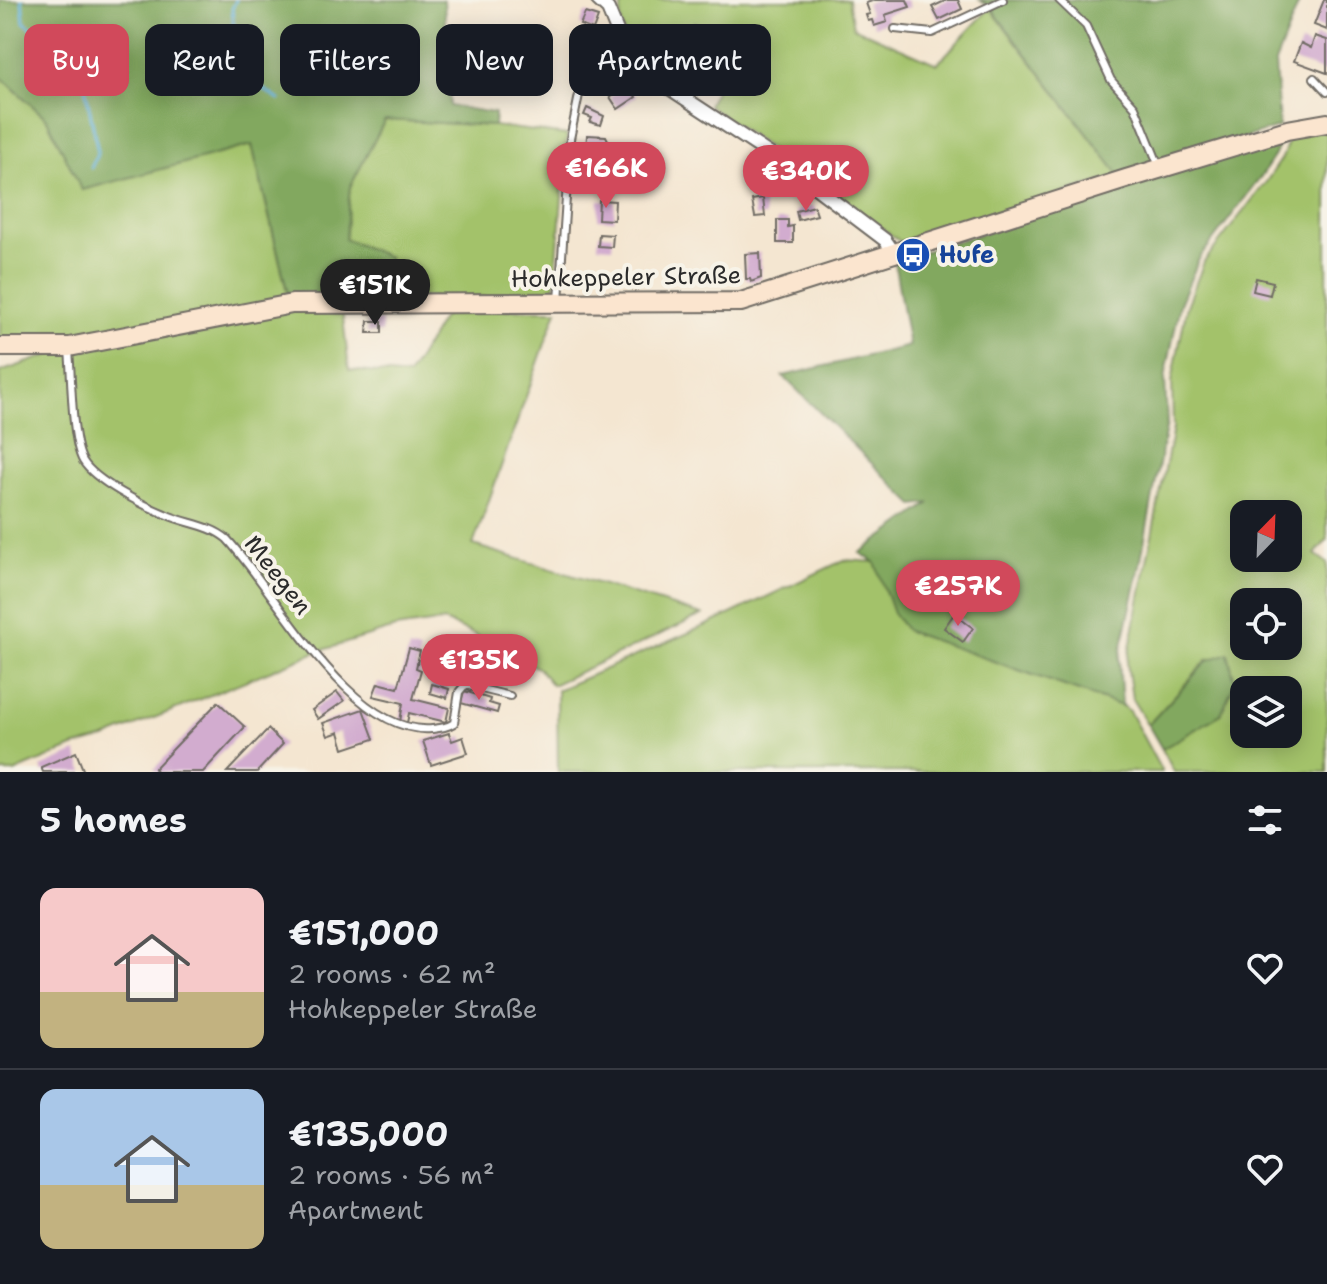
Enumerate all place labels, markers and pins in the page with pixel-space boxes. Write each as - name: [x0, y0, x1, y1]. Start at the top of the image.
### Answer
- pin: €166K: [550, 142, 662, 210]
- pin: €340K: [750, 145, 862, 213]
- bus stop icon: Hufe: [894, 236, 932, 274]
- place label: Hufe: [939, 239, 994, 271]
- pin: €151K: [319, 259, 431, 327]
- pin: €257K: [902, 560, 1014, 628]
- pin: €135K: [423, 634, 535, 702]

